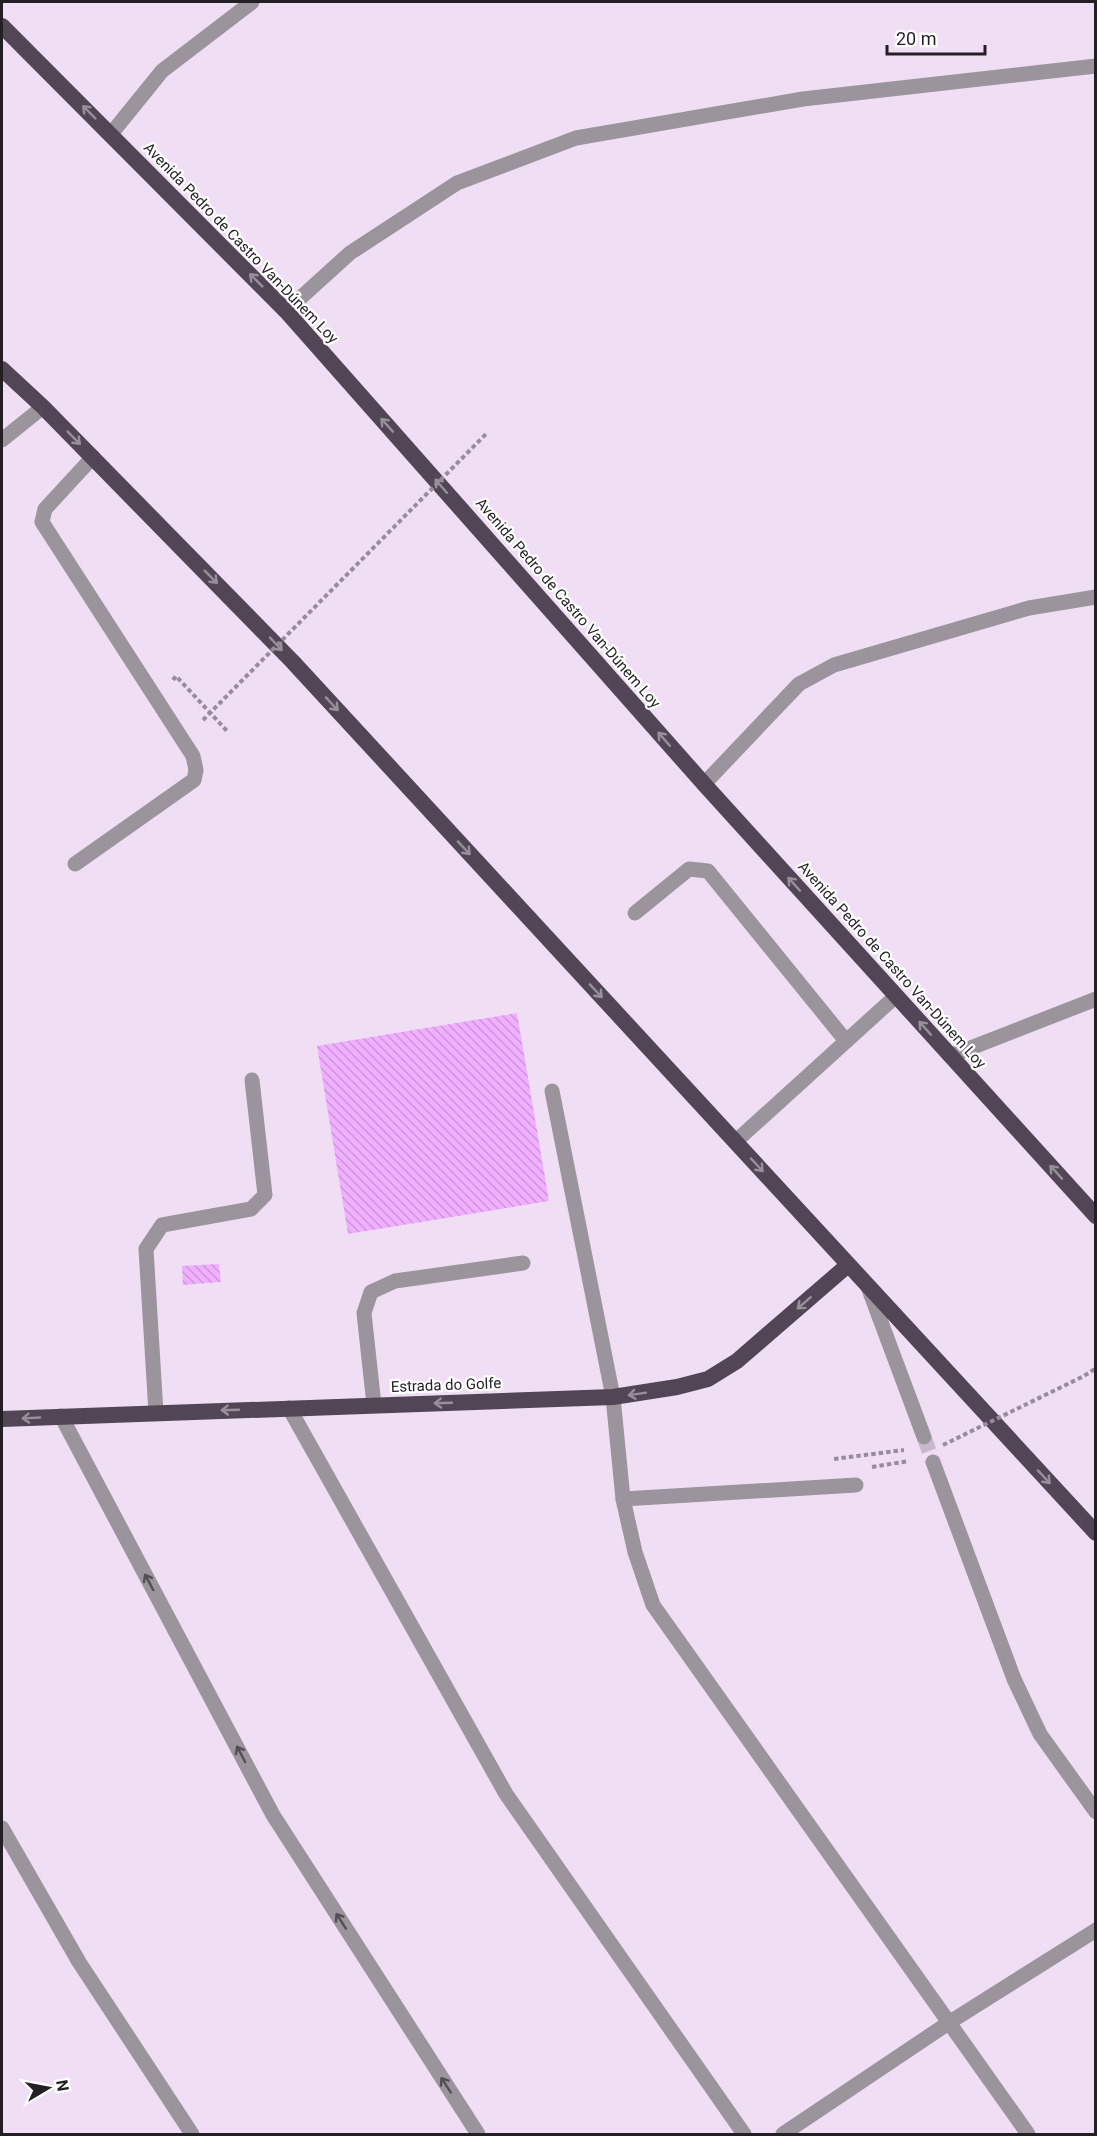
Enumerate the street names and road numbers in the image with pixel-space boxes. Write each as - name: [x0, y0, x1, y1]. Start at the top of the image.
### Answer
- street label: Avenida Pedro de Castro Van-Dúnem Loy: [140, 139, 342, 347]
- street label: Avenida Pedro de Castro Van-Dúnem Loy: [472, 494, 664, 712]
- street label: Avenida Pedro de Castro Van-Dúnem Loy: [794, 858, 990, 1072]
- street label: Estrada do Golfe: [390, 1374, 502, 1396]

